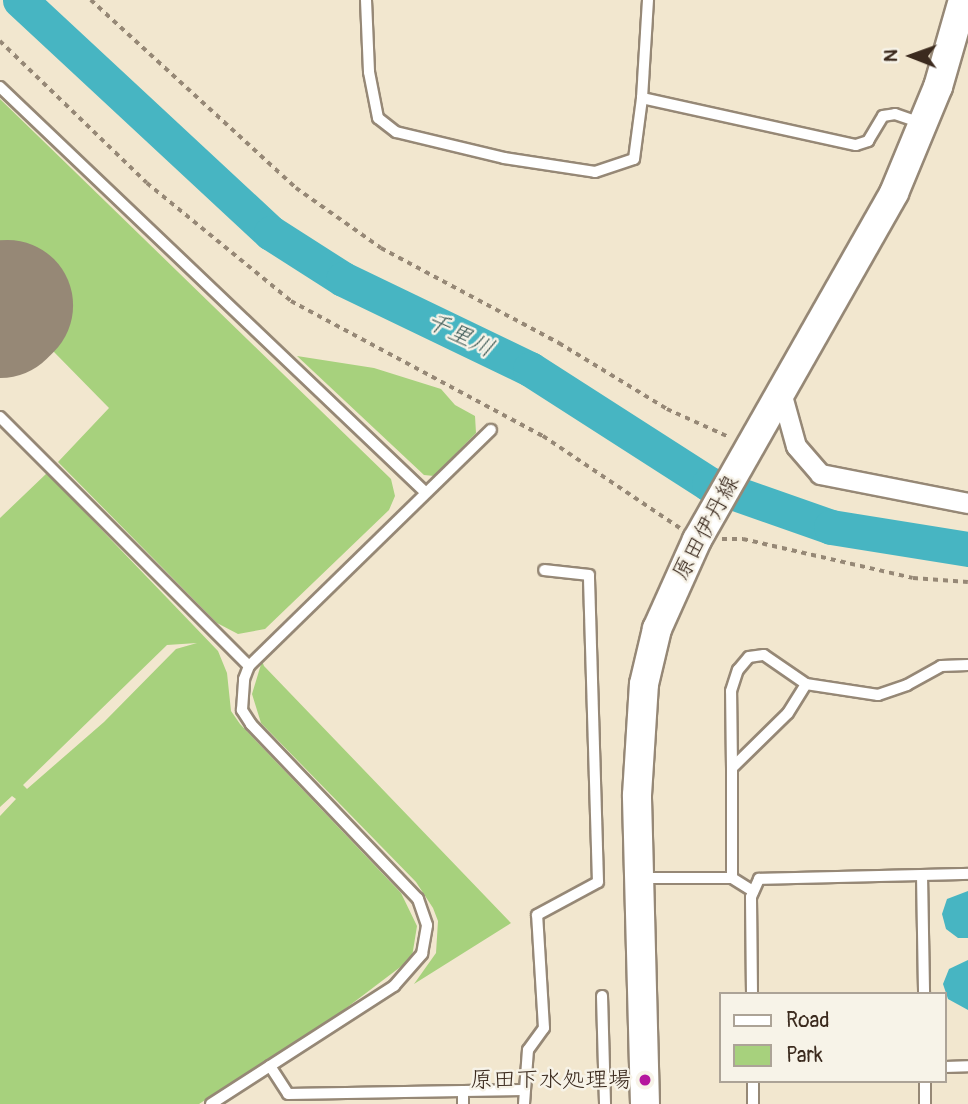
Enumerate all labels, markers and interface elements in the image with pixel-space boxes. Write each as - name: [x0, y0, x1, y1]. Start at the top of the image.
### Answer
- north arrow: [877, 21, 947, 91]
- text: N: [879, 49, 903, 62]
- water label: 千里川: [421, 306, 499, 364]
- street label: 原田伊丹線: [667, 471, 745, 585]
- legend: [720, 992, 947, 1083]
- text: Road: [786, 1007, 830, 1034]
- text: Park: [786, 1042, 823, 1069]
- place label: 原田下水処理場: [470, 1066, 631, 1094]
- marker: 原田下水処理場: [637, 1072, 653, 1088]

